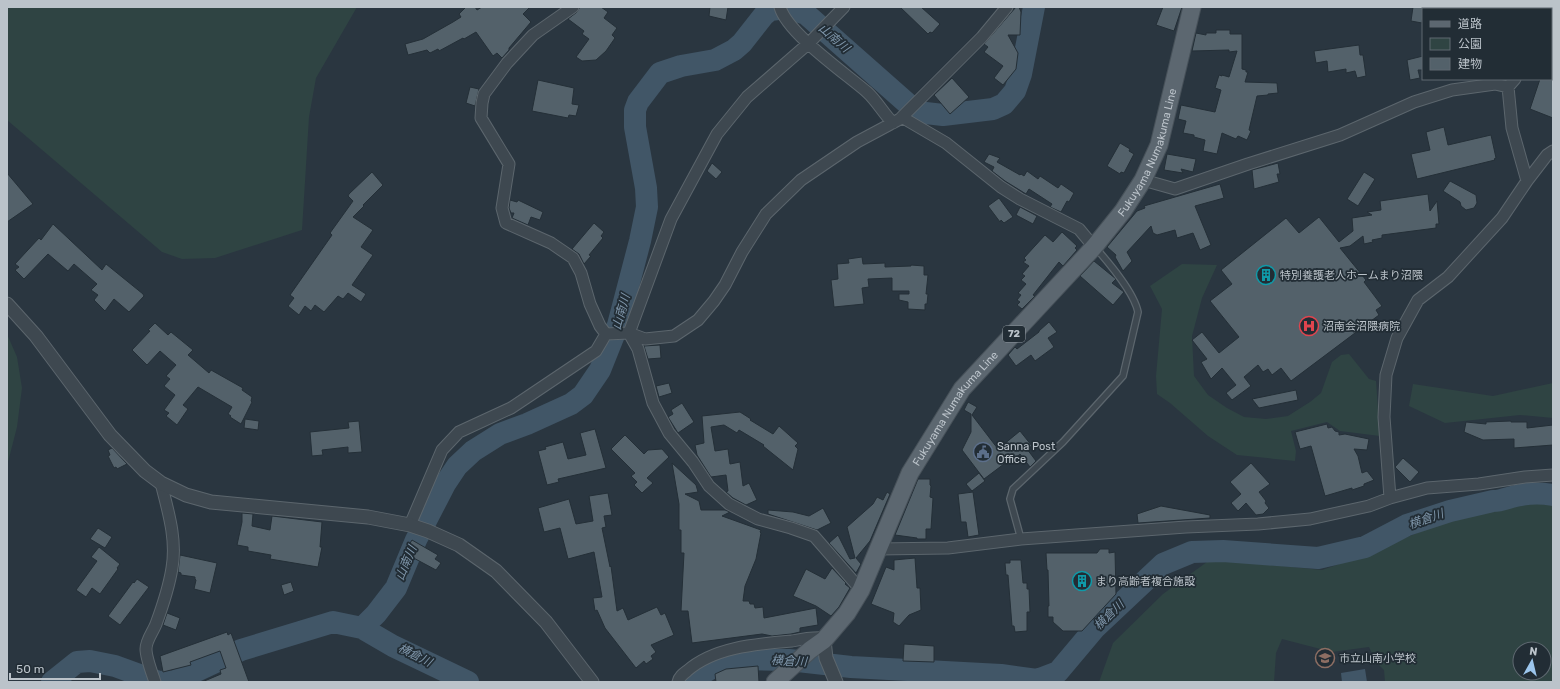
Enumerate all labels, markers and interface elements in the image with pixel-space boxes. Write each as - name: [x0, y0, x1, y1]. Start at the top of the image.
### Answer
- legend: [1422, 8, 1552, 80]
- text: 道路: [1458, 17, 1482, 31]
- water label: 山南川: [816, 21, 854, 56]
- text: 公園: [1458, 37, 1482, 51]
- text: 建物: [1458, 57, 1482, 71]
- street label: Fukuyama Numakuma Line: [1115, 87, 1179, 219]
- building icon: 特別養護老人ホームまり沼隈: [1255, 264, 1277, 286]
- place label: 特別養護老人ホームまり沼隈: [1280, 269, 1423, 282]
- water label: 山南川: [609, 291, 633, 331]
- hospital icon: 沼南会沼隈病院: [1298, 315, 1320, 337]
- place label: 沼南会沼隈病院: [1323, 320, 1400, 333]
- road number: 72: [1003, 326, 1025, 342]
- street label: Fukuyama Numakuma Line: [910, 348, 1001, 468]
- place label: Sanna Post Office: [997, 440, 1056, 466]
- public building icon: Sanna Post Office: [972, 441, 994, 463]
- water label: 横倉川: [1407, 506, 1447, 531]
- water label: 山南川: [393, 542, 420, 582]
- building icon: まり高齢者複合施設: [1071, 570, 1093, 592]
- place label: まり高齢者複合施設: [1096, 575, 1195, 588]
- water label: 横倉川: [1091, 596, 1128, 633]
- water label: 横倉川: [396, 641, 436, 670]
- north arrow: [1512, 641, 1552, 681]
- text: N: [1528, 645, 1538, 659]
- school or university icon: 市立山南小学校: [1314, 647, 1336, 669]
- place label: 市立山南小学校: [1339, 652, 1416, 665]
- water label: 横倉川: [771, 653, 809, 669]
- scale bar: [10, 655, 100, 681]
- text: 50 m: [16, 662, 44, 676]

